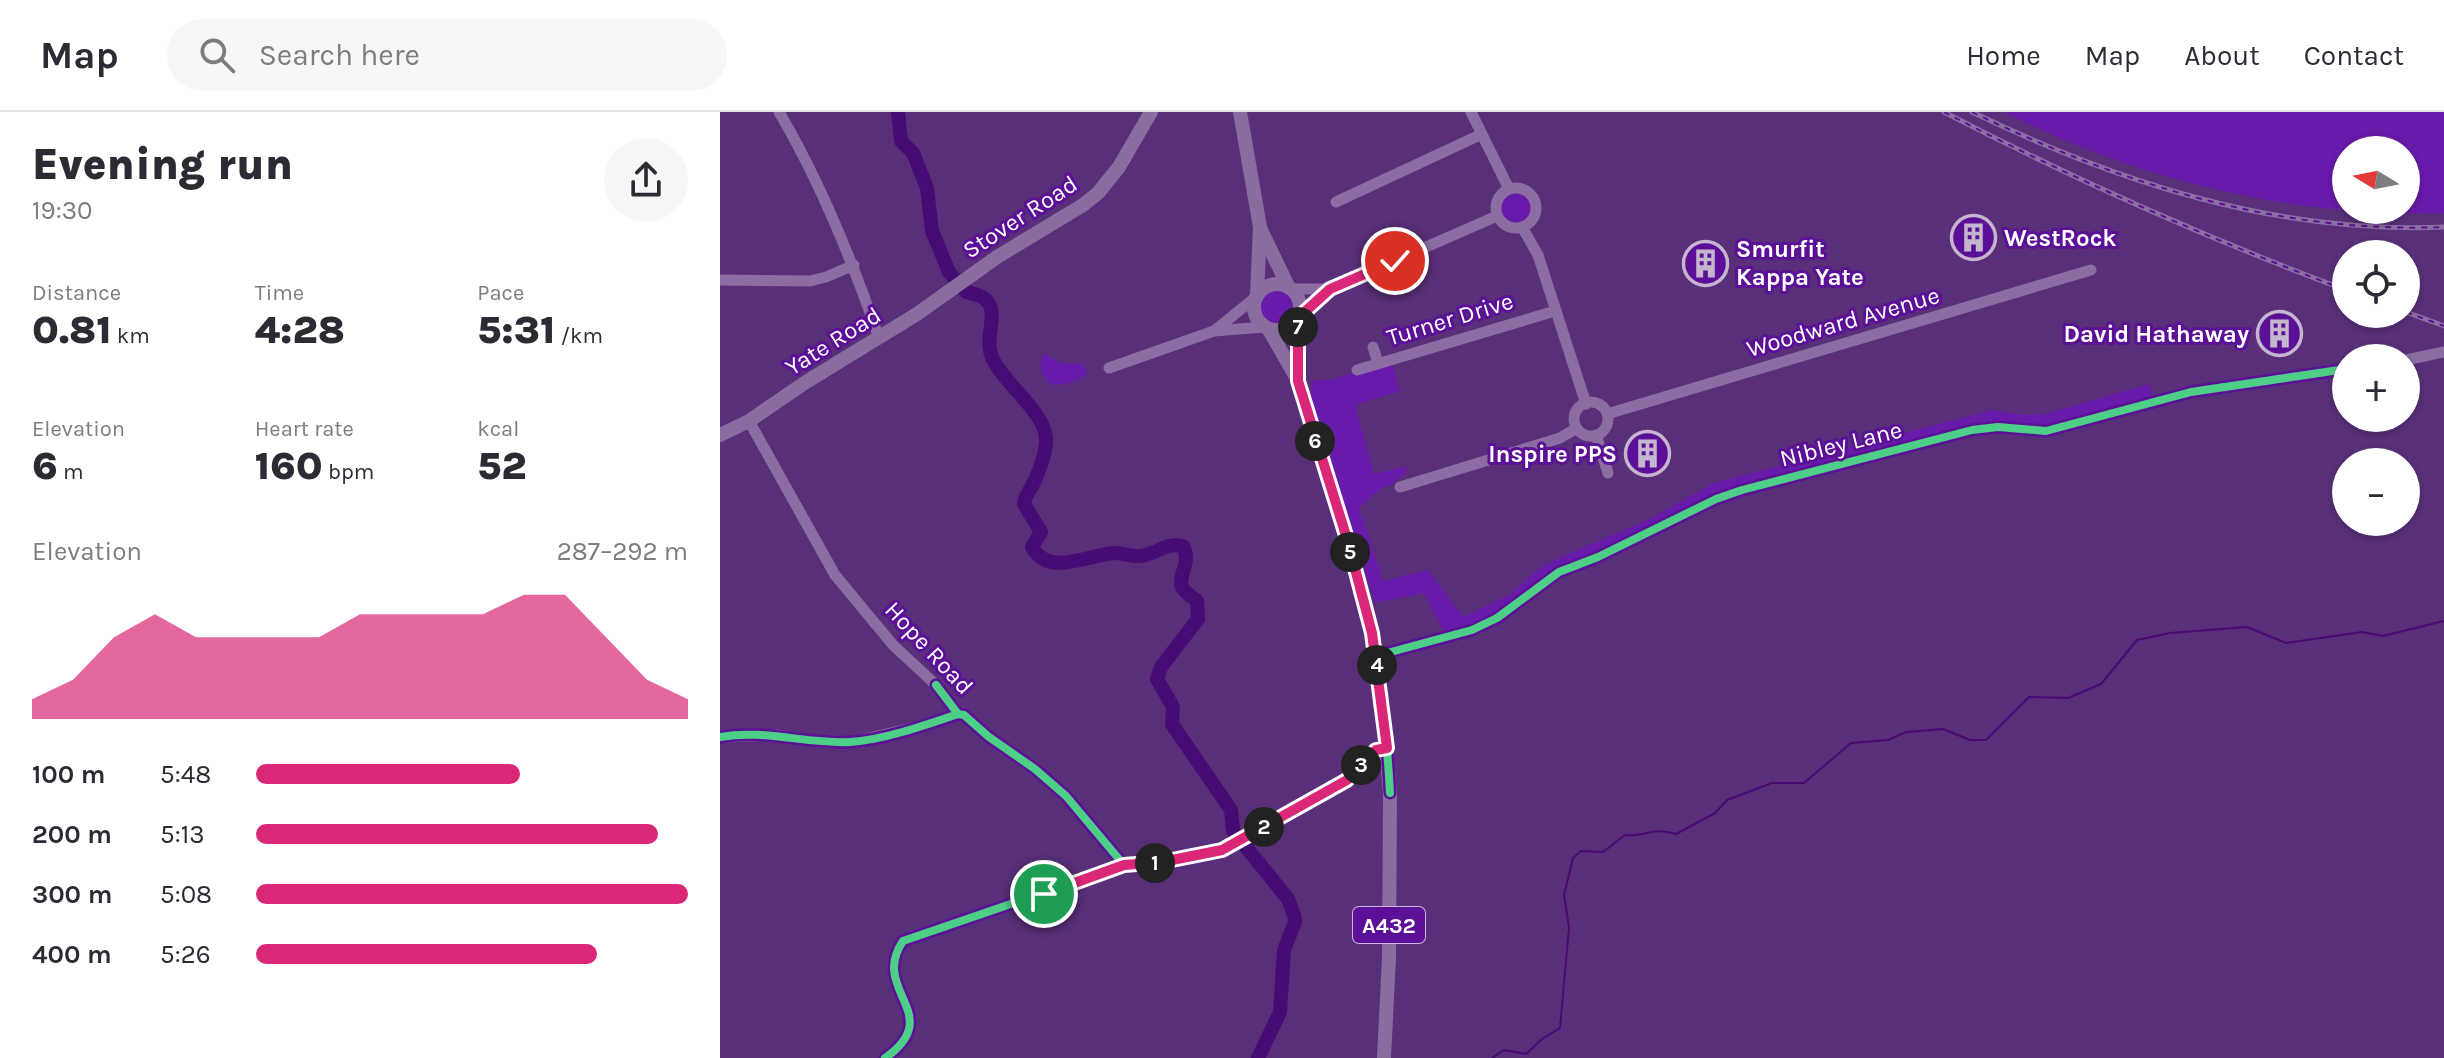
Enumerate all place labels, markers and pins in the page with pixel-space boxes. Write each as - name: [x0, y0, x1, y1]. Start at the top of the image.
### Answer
- building icon: WestRock: [1949, 214, 1997, 262]
- place label: WestRock: [2004, 224, 2117, 252]
- pin: [1361, 227, 1429, 295]
- place label: Smurfit Kappa Yate: [1736, 235, 1864, 291]
- building icon: Smurfit Kappa Yate: [1681, 239, 1729, 287]
- pin: 7: [1278, 307, 1318, 347]
- building icon: David Hathaway: [2256, 310, 2304, 358]
- place label: David Hathaway: [2064, 320, 2249, 348]
- pin: 6: [1295, 421, 1335, 461]
- building icon: Inspire PPS: [1624, 430, 1672, 478]
- place label: Inspire PPS: [1488, 440, 1617, 468]
- pin: 5: [1330, 532, 1370, 572]
- pin: 4: [1357, 645, 1397, 685]
- pin: 3: [1341, 745, 1381, 785]
- pin: 2: [1244, 807, 1284, 847]
- pin: 1: [1135, 843, 1175, 883]
- pin: [1010, 860, 1078, 928]

